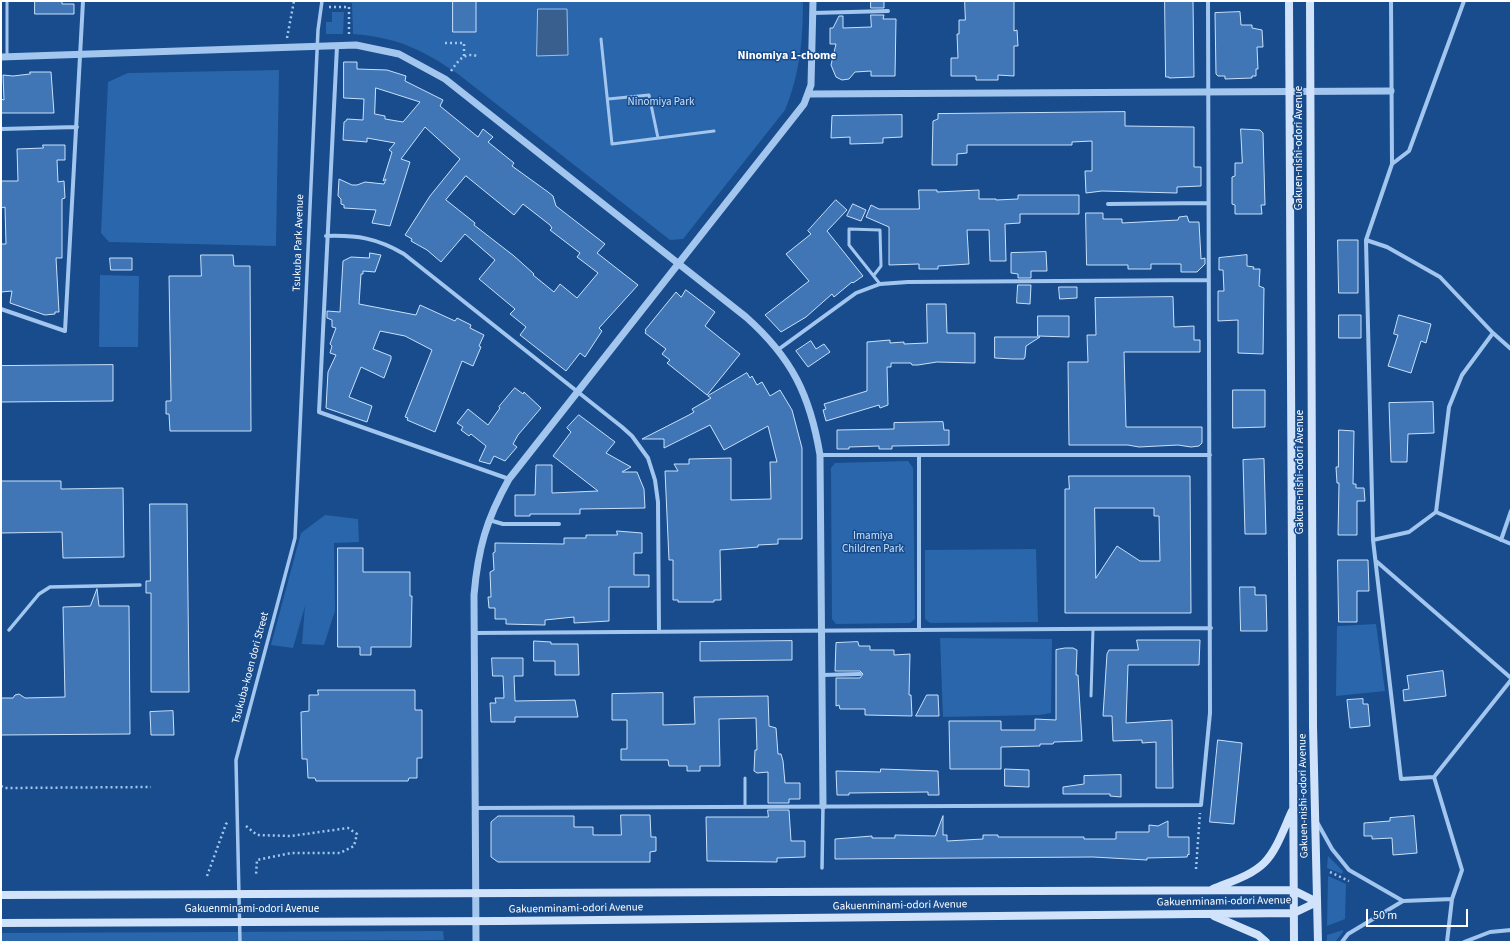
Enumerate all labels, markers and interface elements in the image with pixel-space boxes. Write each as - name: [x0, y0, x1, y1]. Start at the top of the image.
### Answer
- district label: Ninomiya 1-chome: [737, 49, 837, 63]
- street label: Gakuen-nishi-odori Avenue: [1293, 86, 1307, 210]
- park label: Ninomiya Park: [628, 96, 694, 110]
- street label: Tsukuba Park Avenue: [291, 194, 307, 292]
- street label: Gakuen-nishi-odori Avenue: [1294, 410, 1308, 534]
- park label: Imamiya Children Park: [842, 530, 904, 556]
- street label: Tsukuba-koen dori Street: [230, 611, 272, 725]
- street label: Gakuen-nishi-odori Avenue: [1296, 734, 1312, 858]
- street label: Gakuenminami-odori Avenue: [1157, 894, 1291, 910]
- street label: Gakuenminami-odori Avenue: [833, 898, 967, 914]
- street label: Gakuenminami-odori Avenue: [509, 901, 643, 917]
- scale bar: [1368, 901, 1470, 927]
- street label: Gakuenminami-odori Avenue: [185, 903, 319, 917]
- text: 50 m: [1373, 907, 1397, 924]

